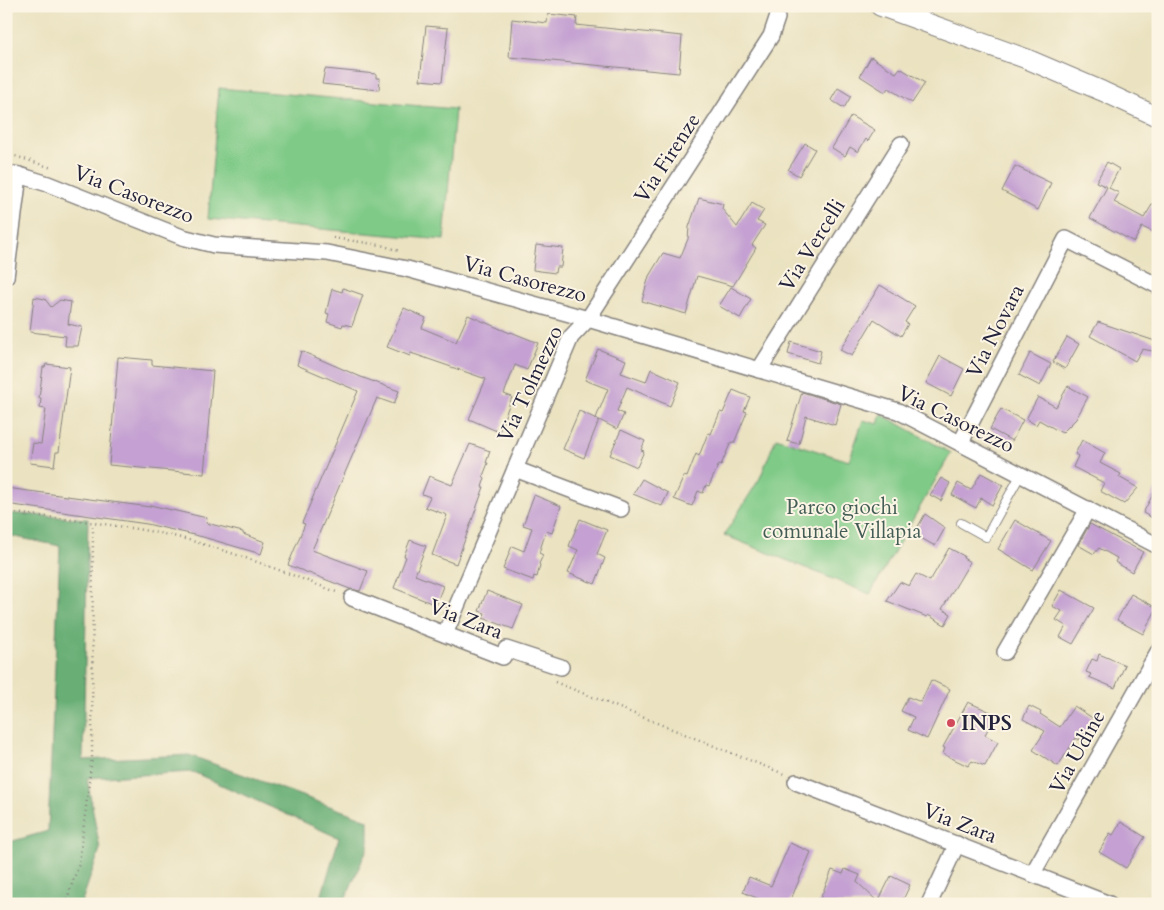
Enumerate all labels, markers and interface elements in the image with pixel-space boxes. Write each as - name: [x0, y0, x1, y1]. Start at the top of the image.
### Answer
- street label: Via Firenze: [627, 108, 707, 209]
- street label: Via Casorezzo: [69, 158, 198, 231]
- street label: Via Vercelli: [772, 193, 852, 297]
- street label: Via Casorezzo: [460, 249, 590, 310]
- street label: Via Novara: [959, 279, 1031, 383]
- street label: Via Tolmezzo: [491, 321, 570, 447]
- street label: Via Casorezzo: [892, 379, 1019, 460]
- park label: Parco giochi comunale Villapia: [763, 493, 922, 546]
- street label: Via Zara: [425, 592, 507, 647]
- street label: Via Udine: [1043, 705, 1112, 799]
- place label: INPS: [961, 709, 1012, 738]
- marker: INPS: [945, 717, 957, 729]
- street label: Via Zara: [919, 796, 1001, 851]

